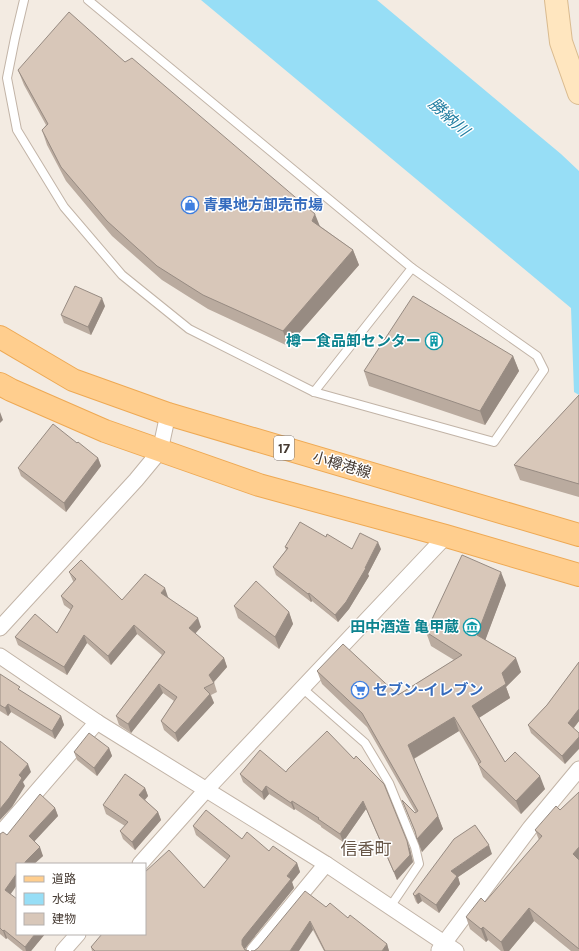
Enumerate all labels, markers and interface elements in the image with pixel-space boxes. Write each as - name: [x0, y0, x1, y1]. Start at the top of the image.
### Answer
- water label: 勝納川: [425, 94, 475, 141]
- shop icon: 青果地方卸売市場: [180, 195, 200, 215]
- place label: 青果地方卸売市場: [203, 196, 323, 214]
- building icon: 樽一食品卸センター: [424, 331, 444, 351]
- place label: 樽一食品卸センター: [286, 332, 421, 350]
- road number: 17: [274, 436, 294, 460]
- street label: 小樽港線: [311, 448, 373, 482]
- museum icon: 田中酒造 亀甲蔵: [462, 617, 482, 637]
- place label: 田中酒造 亀甲蔵: [350, 618, 459, 636]
- supermarket icon: セブン-イレブン: [350, 680, 370, 700]
- place label: セブン-イレブン: [373, 681, 484, 699]
- district label: 信香町: [341, 839, 392, 859]
- legend: [16, 863, 146, 935]
- text: 道路: [52, 872, 76, 886]
- text: 水域: [52, 892, 76, 906]
- text: 建物: [52, 912, 76, 926]

